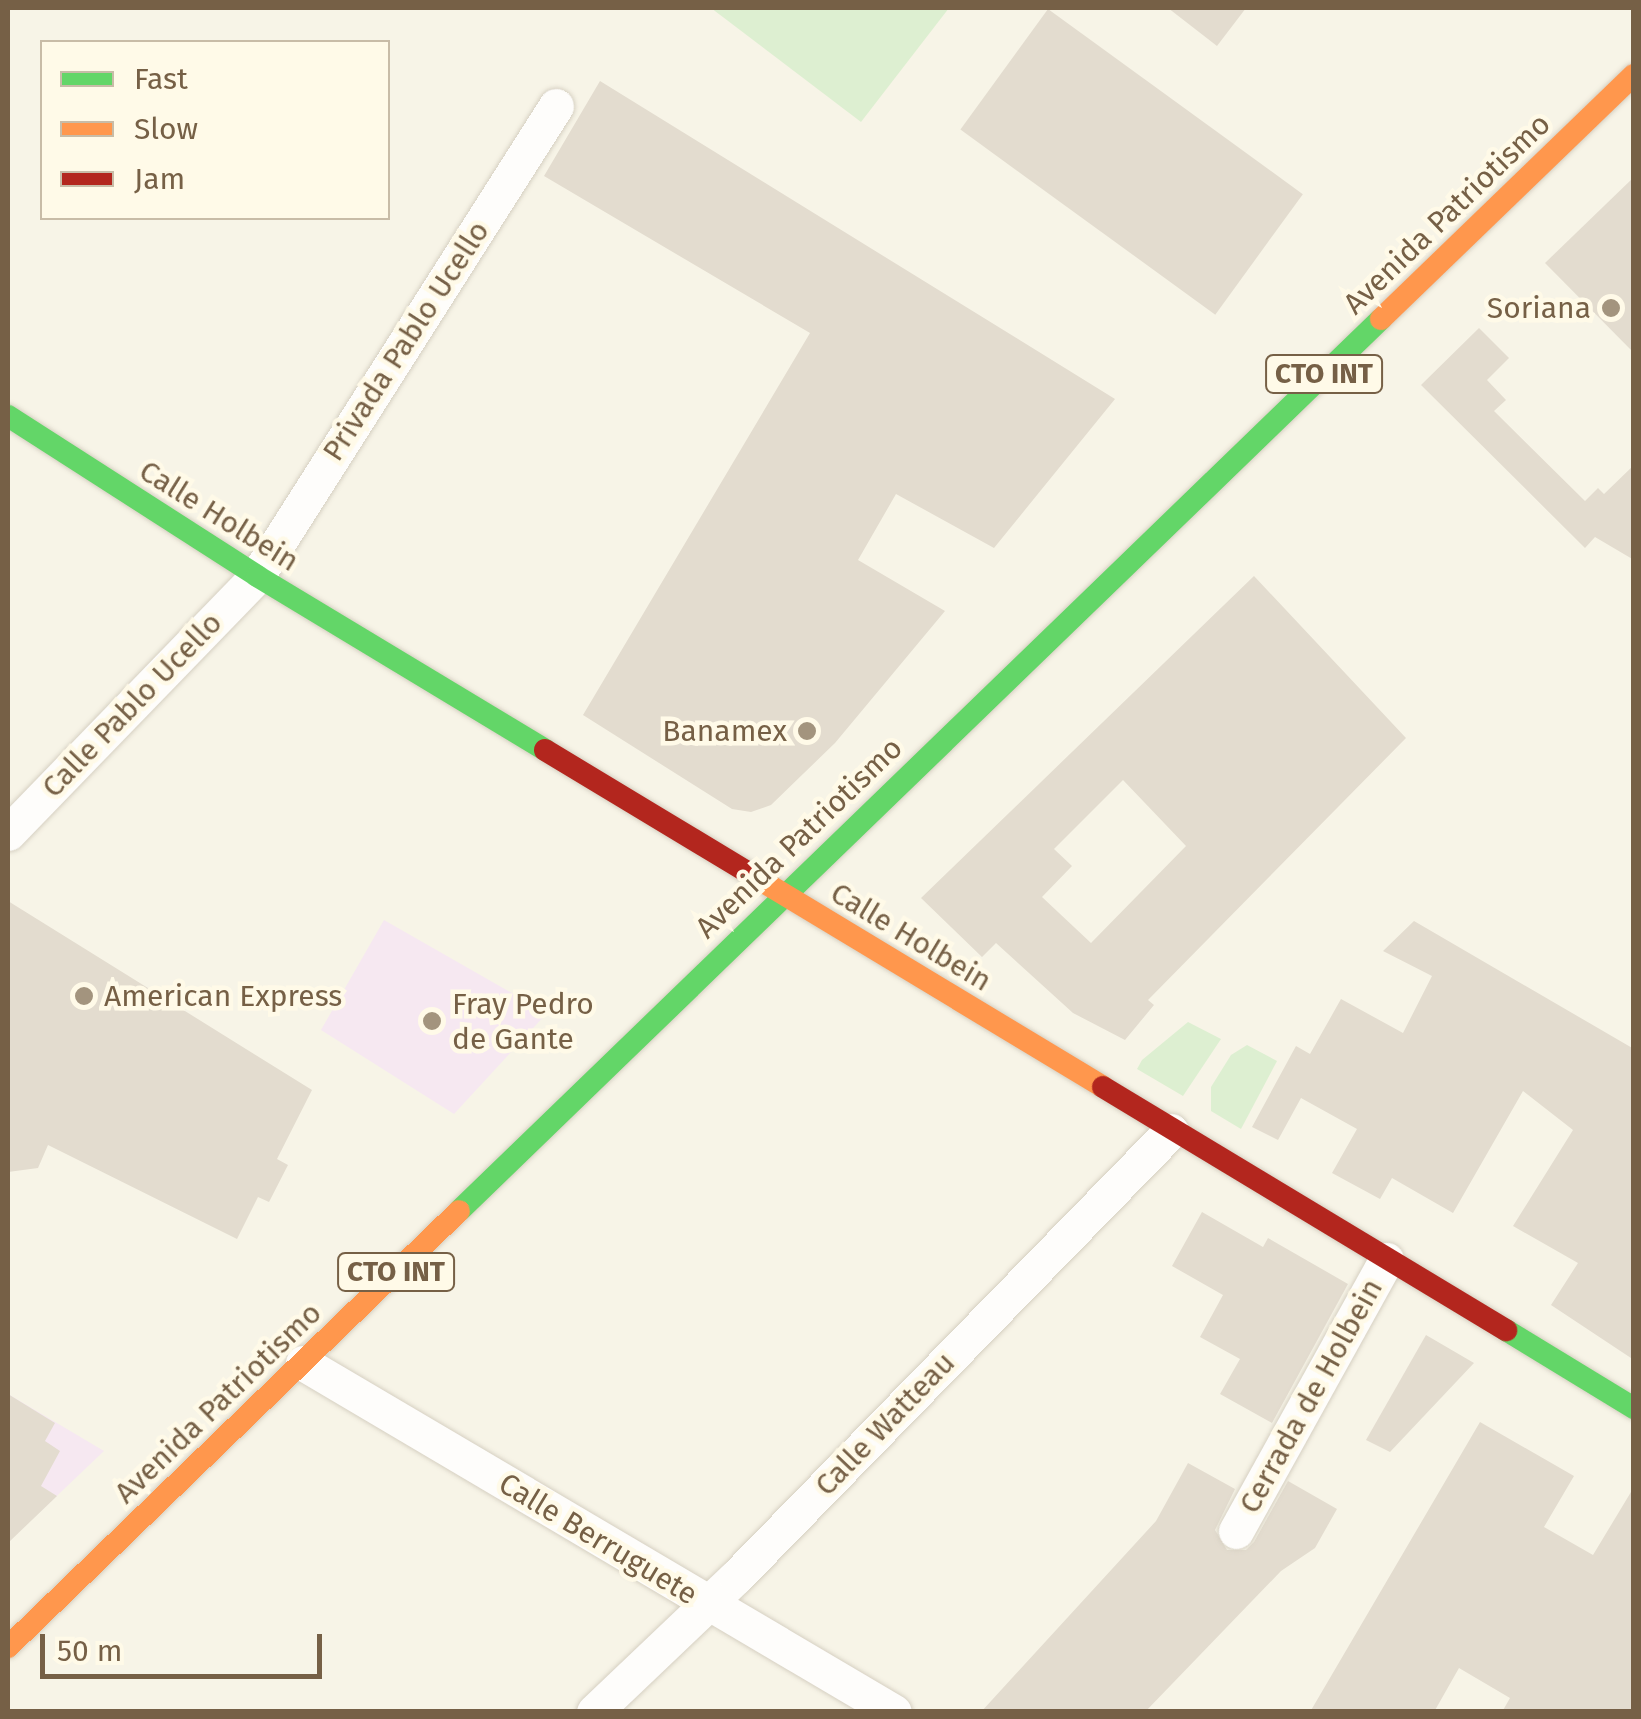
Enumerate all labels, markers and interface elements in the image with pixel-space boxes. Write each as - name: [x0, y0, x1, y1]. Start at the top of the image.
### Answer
- legend: [40, 40, 390, 220]
- text: Fast: [134, 61, 188, 97]
- street label: Avenida Patriotismo: [1336, 106, 1558, 322]
- text: Slow: [134, 111, 198, 147]
- text: Jam: [134, 161, 185, 197]
- street label: Privada Pablo Ucello: [315, 214, 497, 468]
- place label: Soriana: [1487, 290, 1591, 326]
- marker: Soriana: [1600, 297, 1622, 319]
- road number: CTO INT: [1264, 351, 1384, 397]
- street label: Calle Holbein: [133, 453, 305, 579]
- street label: Calle Pablo Ucello: [35, 605, 229, 805]
- place label: Banamex: [662, 713, 787, 749]
- marker: Banamex: [796, 720, 818, 742]
- street label: Avenida Patriotismo: [688, 730, 910, 946]
- street label: Calle Holbein: [824, 875, 998, 999]
- place label: American Express: [104, 978, 342, 1014]
- marker: American Express: [73, 985, 95, 1007]
- place label: Fray Pedro de Gante: [452, 986, 594, 1056]
- marker: Fray Pedro de Gante: [421, 1010, 443, 1032]
- road number: CTO INT: [336, 1249, 456, 1295]
- street label: Cerrada de Holbein: [1232, 1273, 1390, 1519]
- street label: Avenida Patriotismo: [107, 1295, 329, 1511]
- street label: Calle Watteau: [808, 1345, 962, 1503]
- street label: Calle Berruguete: [492, 1466, 704, 1612]
- scale bar: [45, 1614, 328, 1676]
- text: 50 m: [57, 1633, 122, 1669]

